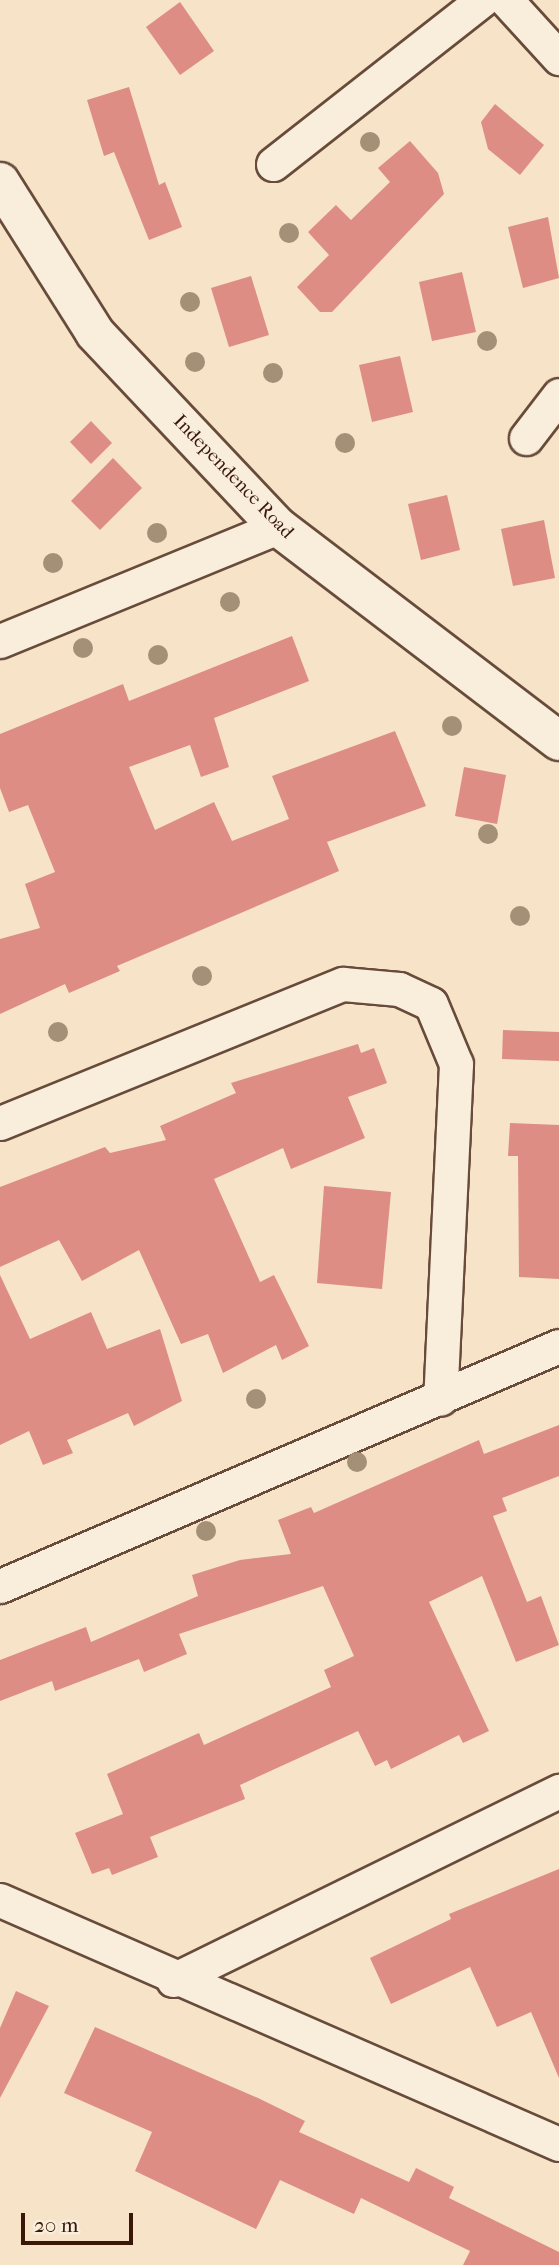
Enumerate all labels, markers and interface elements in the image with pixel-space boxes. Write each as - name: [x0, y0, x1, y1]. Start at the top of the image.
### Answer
- street label: Independence Road: [168, 410, 298, 544]
- scale bar: [24, 2198, 136, 2242]
- text: 20 m: [34, 2213, 78, 2237]

